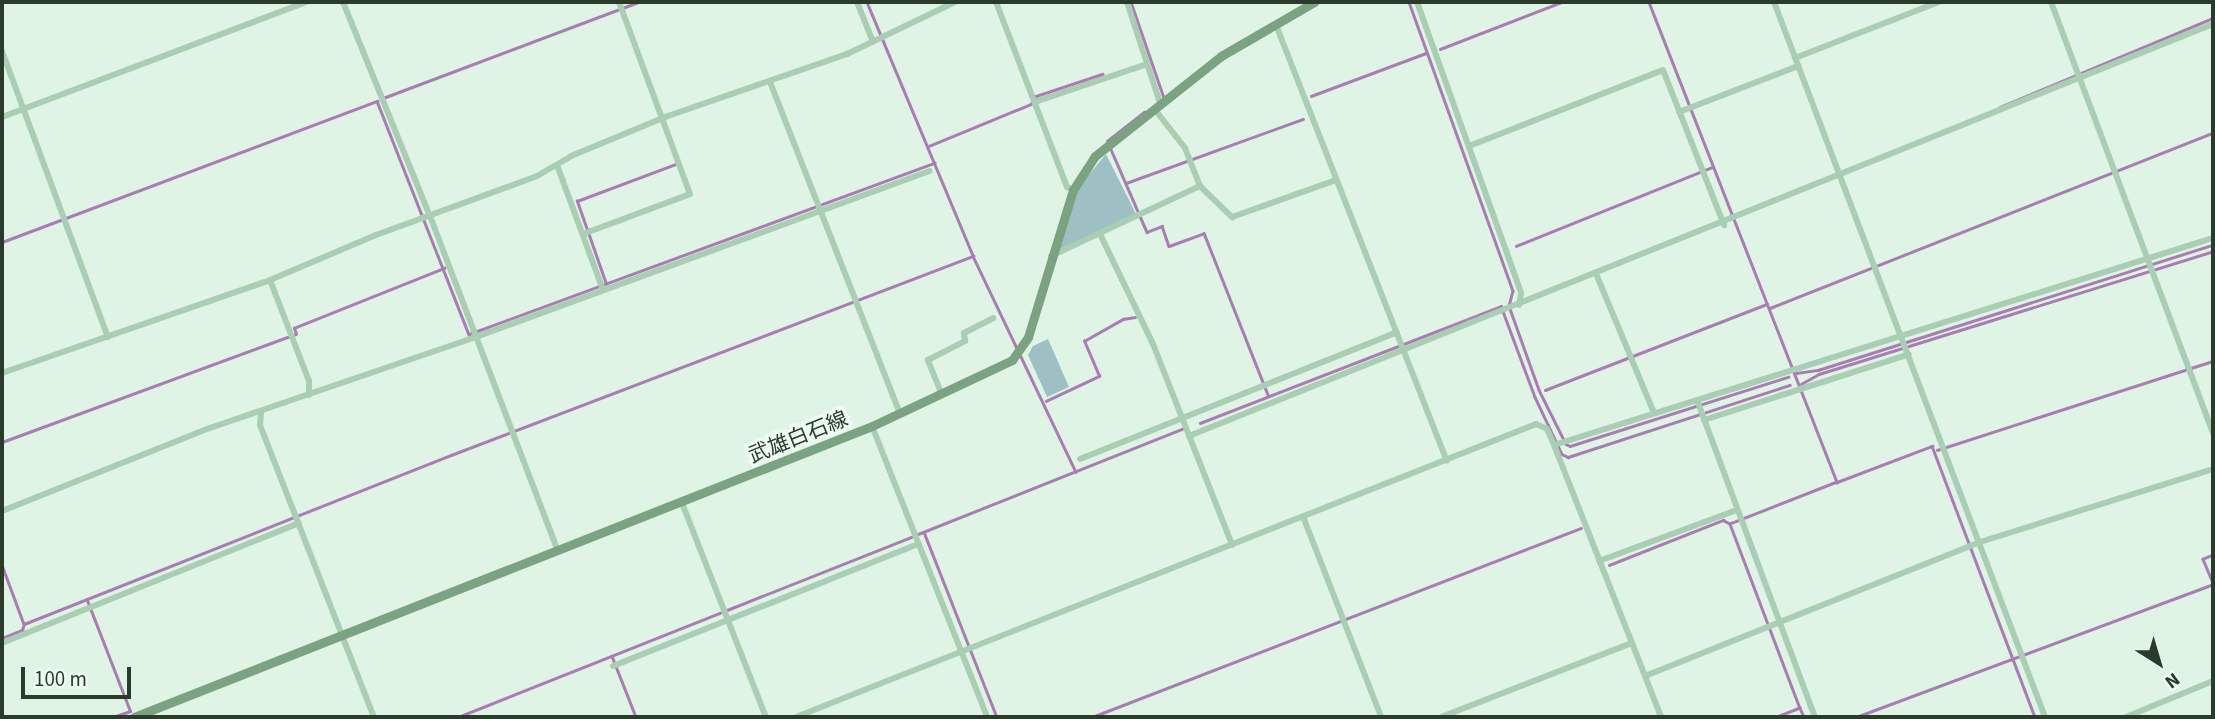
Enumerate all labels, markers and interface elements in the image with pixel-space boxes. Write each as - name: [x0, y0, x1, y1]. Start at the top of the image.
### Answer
- street label: 武雄白石線: [745, 406, 851, 468]
- north arrow: [2124, 628, 2194, 698]
- scale bar: [24, 652, 135, 696]
- text: 100 m: [34, 664, 87, 694]
- text: N: [2159, 666, 2185, 695]

